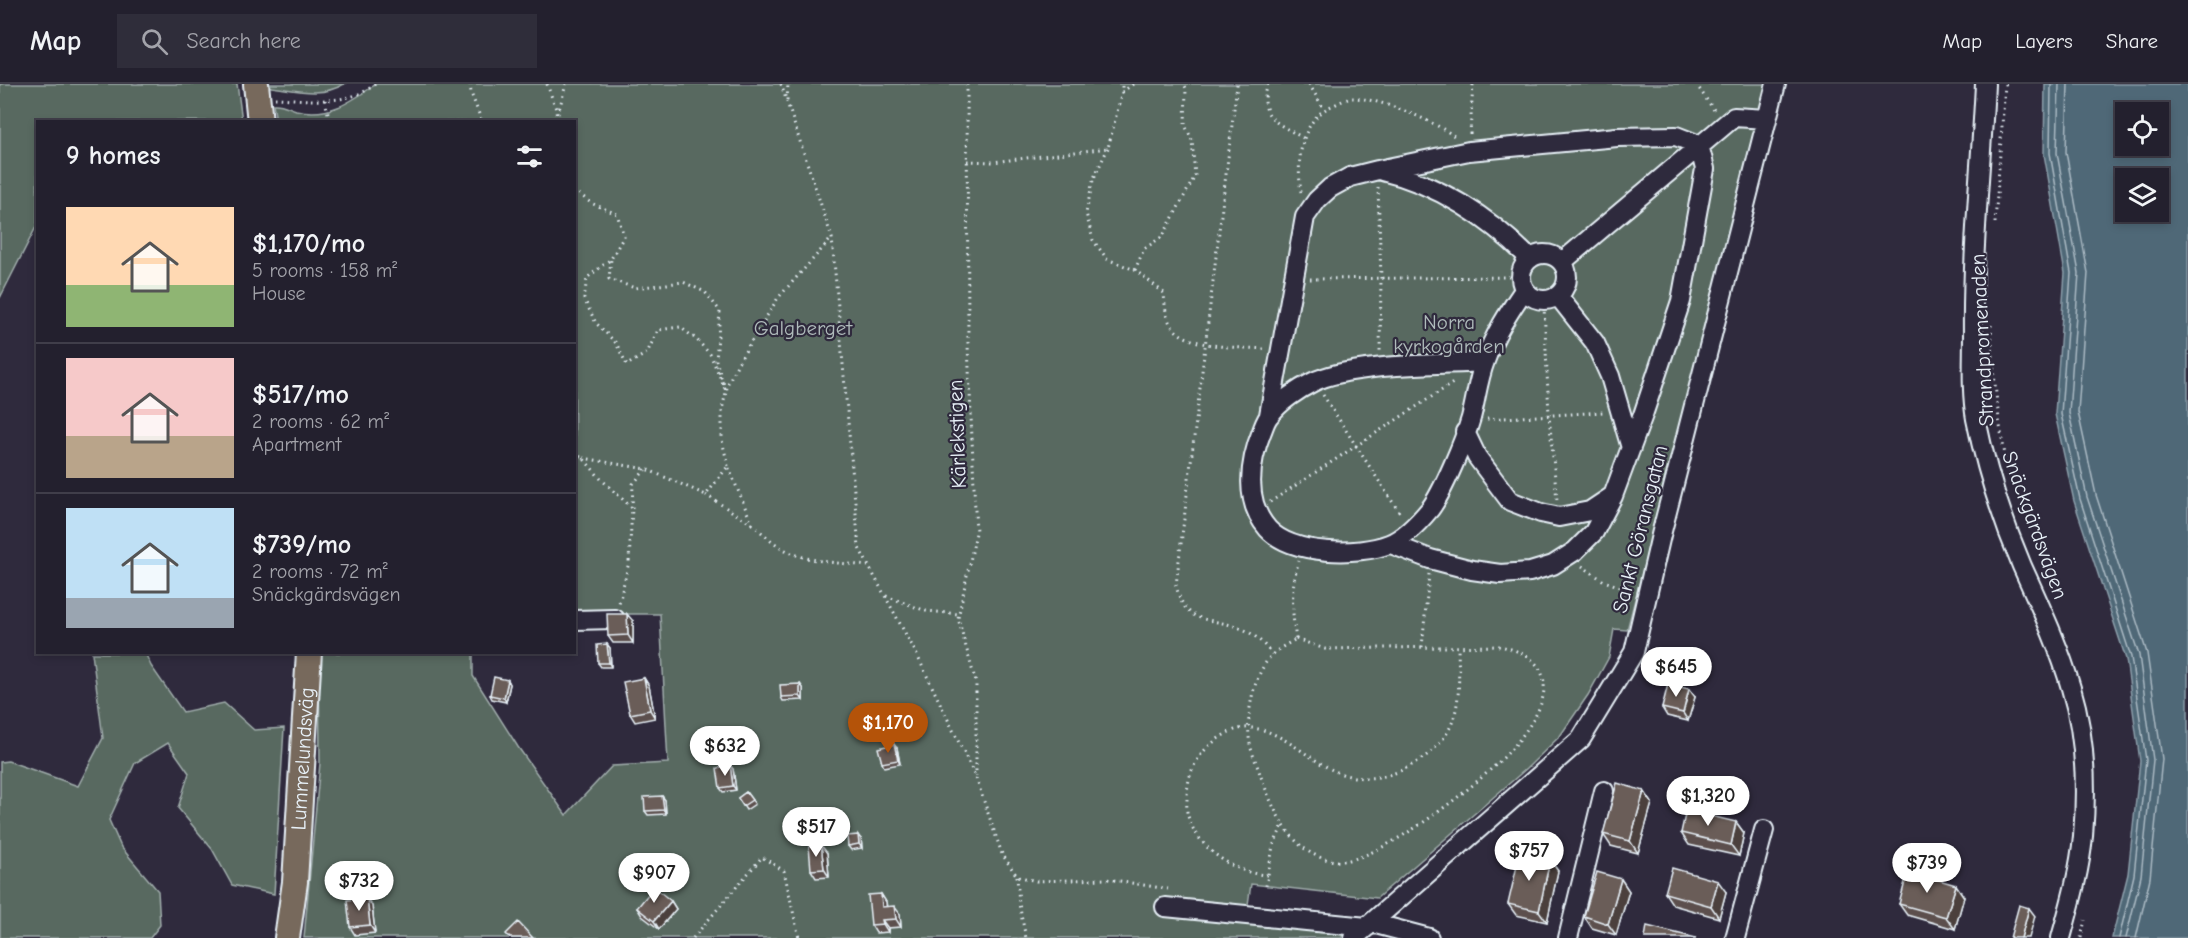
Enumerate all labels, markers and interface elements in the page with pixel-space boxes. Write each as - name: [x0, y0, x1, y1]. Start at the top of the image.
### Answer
- search box: [117, 14, 537, 68]
- text: Map: [30, 25, 81, 57]
- icon: search: [138, 25, 171, 58]
- text: Search here: [186, 28, 301, 54]
- text: Map: [1943, 29, 1982, 53]
- text: Layers: [2015, 29, 2073, 53]
- text: Share: [2106, 29, 2158, 53]
- map controls: [2115, 102, 2169, 222]
- button: locate: [2115, 102, 2169, 156]
- icon: filters: [513, 140, 546, 173]
- text: 9 homes: [66, 141, 161, 171]
- button: layers: [2115, 168, 2169, 222]
- text: $1,170/mo: [252, 229, 365, 259]
- icon: home: [114, 231, 186, 303]
- street label: Strandpromenaden: [1965, 253, 1999, 427]
- text: 5 rooms · 158 m²: [252, 259, 397, 282]
- text: House: [252, 282, 306, 305]
- park label: Norra kyrkogården: [1393, 310, 1505, 358]
- park label: Galgberget: [754, 316, 853, 340]
- street label: Kärlekstigen: [943, 379, 971, 489]
- text: $517/mo: [252, 380, 349, 410]
- icon: home: [114, 382, 186, 454]
- text: 2 rooms · 62 m²: [252, 410, 389, 433]
- text: Apartment: [252, 433, 342, 456]
- street label: Sankt Göransgatan: [1608, 443, 1672, 615]
- street label: Snäckgärdsvägen: [1997, 448, 2073, 602]
- text: $739/mo: [252, 530, 351, 560]
- icon: home: [114, 532, 186, 604]
- text: 2 rooms · 72 m²: [252, 560, 388, 583]
- text: Snäckgärdsvägen: [252, 583, 400, 606]
- pin: $645: [1640, 647, 1712, 698]
- text: $645: [1655, 655, 1697, 678]
- street label: Lummelundsväg: [286, 686, 319, 831]
- pin: $1,170: [839, 703, 937, 754]
- text: $1,170: [862, 711, 914, 734]
- pin: $632: [689, 726, 761, 777]
- text: $632: [704, 734, 746, 757]
- pin: $1,320: [1659, 776, 1757, 827]
- text: $1,320: [1681, 784, 1735, 807]
- pin: $517: [780, 807, 852, 858]
- text: $517: [796, 815, 836, 838]
- pin: $757: [1493, 831, 1565, 882]
- text: $757: [1509, 839, 1549, 862]
- pin: $739: [1891, 843, 1963, 894]
- text: $739: [1906, 851, 1948, 874]
- pin: $907: [618, 853, 690, 904]
- pin: $732: [323, 861, 395, 912]
- text: $907: [633, 861, 675, 884]
- text: $732: [339, 869, 379, 892]

